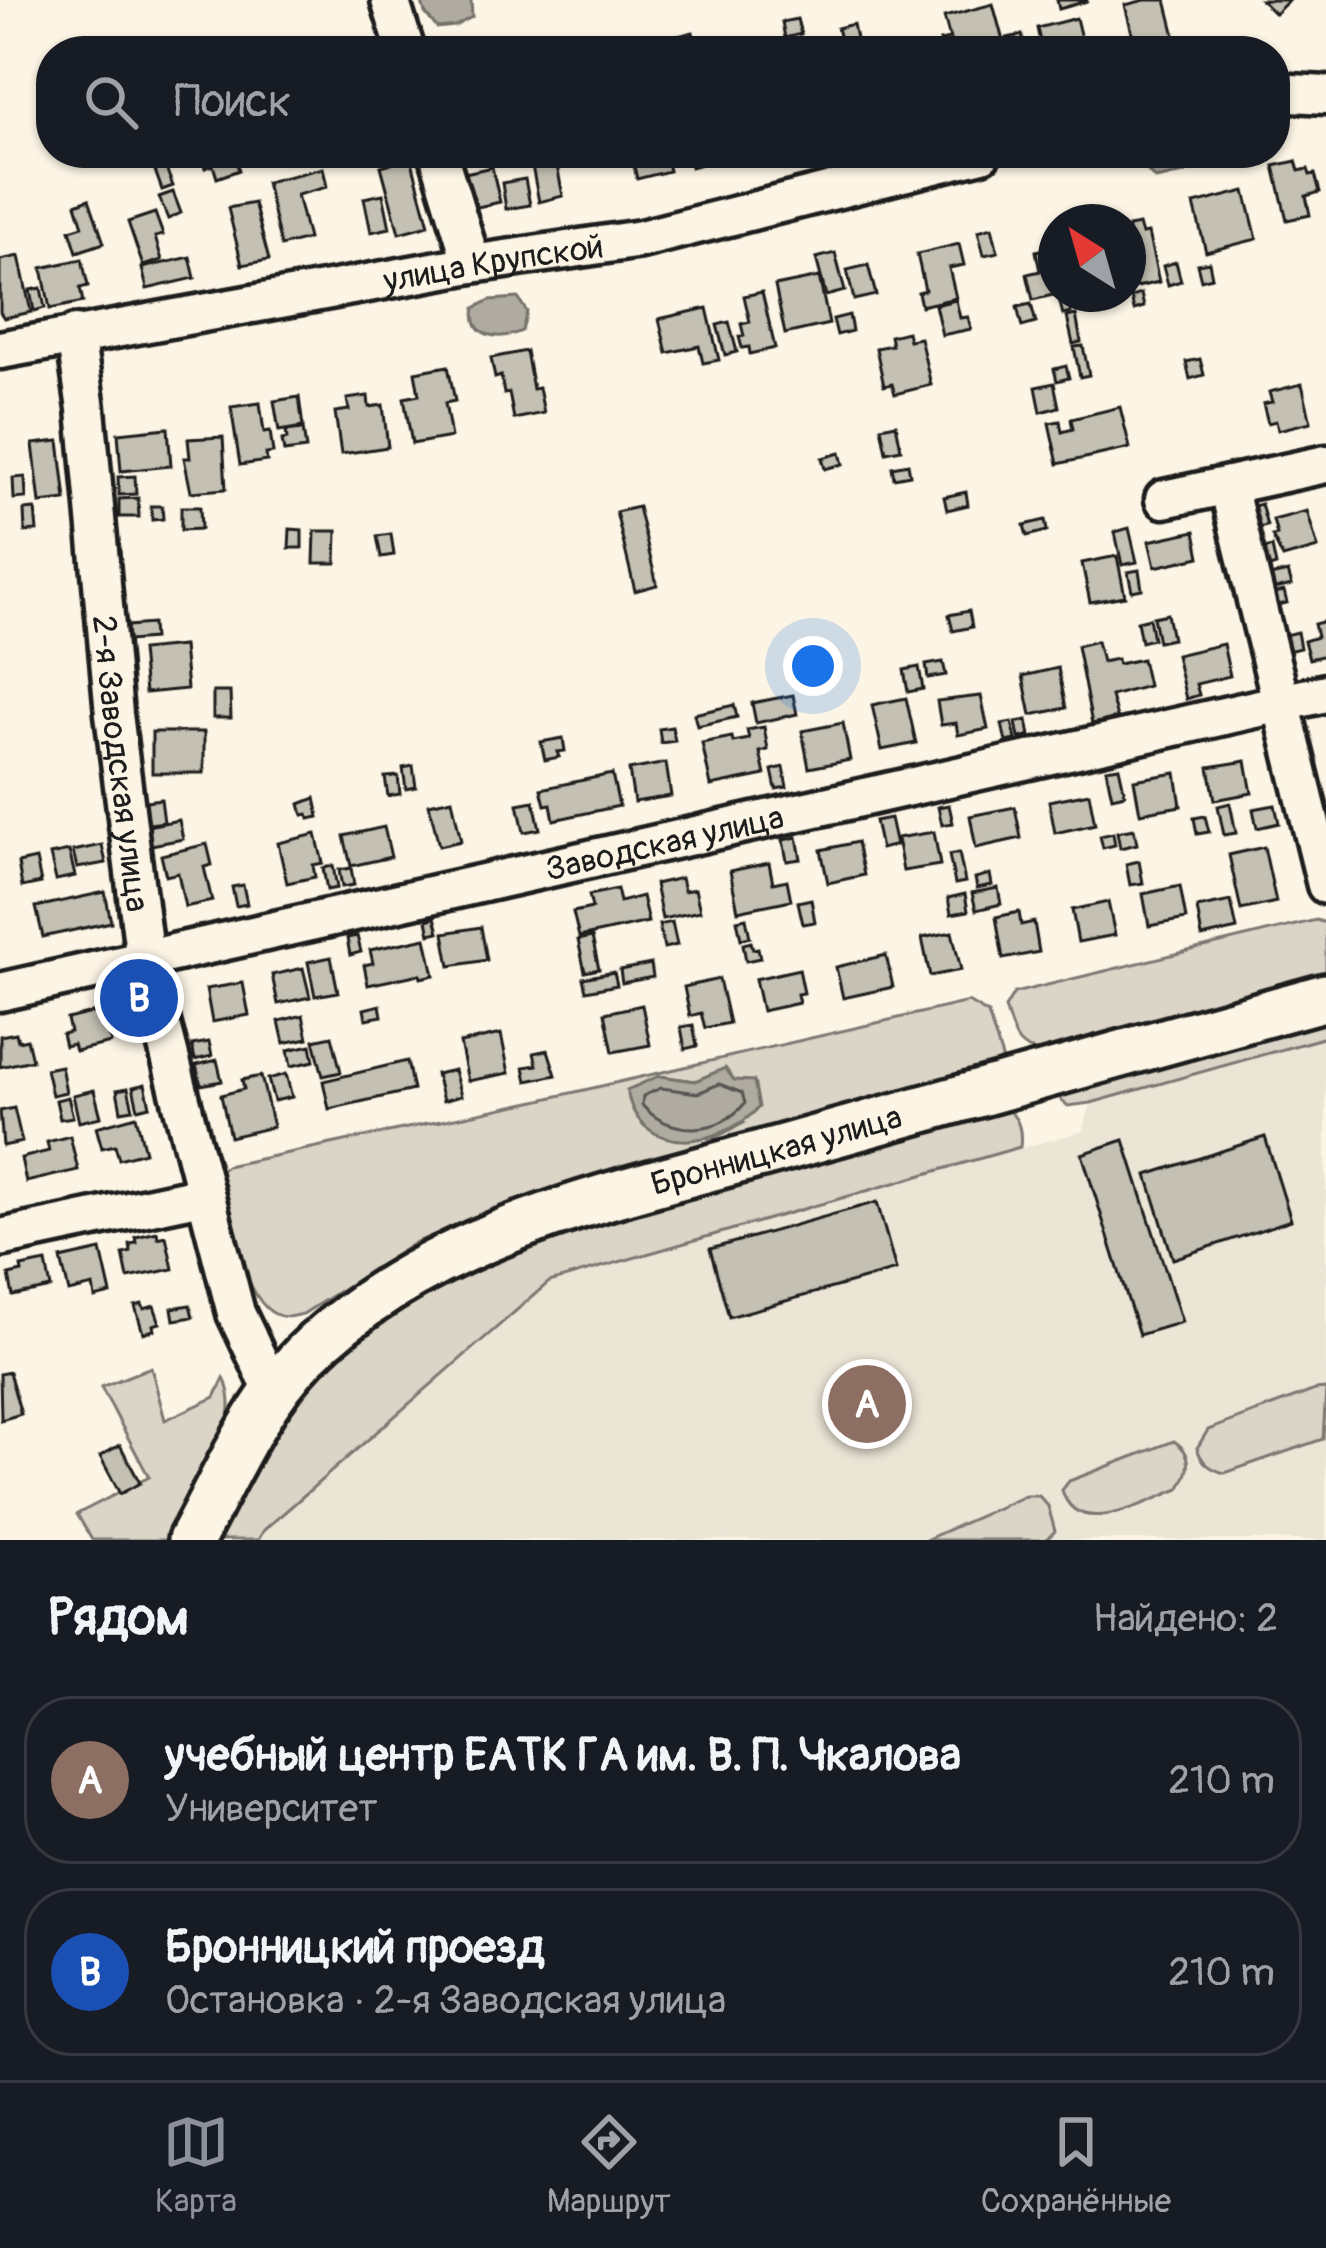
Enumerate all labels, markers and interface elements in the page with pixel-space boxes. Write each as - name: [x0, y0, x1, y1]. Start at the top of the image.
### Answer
- search box: [36, 36, 1290, 168]
- icon: search: [78, 69, 144, 135]
- text: Поиск: [174, 74, 291, 130]
- north arrow: [1038, 204, 1146, 312]
- street label: улица Крупской: [379, 226, 606, 302]
- street label: 2-я Заводская улица: [83, 613, 158, 914]
- your location: [783, 636, 843, 696]
- street label: Заводская улица: [542, 797, 788, 890]
- pin: B: [100, 953, 178, 1043]
- street label: Бронницкая улица: [646, 1096, 906, 1205]
- pin: A: [828, 1359, 906, 1449]
- text: Рядом: [48, 1586, 189, 1650]
- text: Найдено: 2: [1093, 1594, 1278, 1643]
- text: учебный центр ЕАТК ГА им. В. П. Чкалова: [165, 1728, 961, 1784]
- text: A: [77, 1756, 103, 1805]
- text: 210 m: [1168, 1756, 1275, 1805]
- text: Университет: [165, 1784, 378, 1833]
- text: Бронницкий проезд: [165, 1920, 544, 1976]
- text: B: [79, 1948, 101, 1997]
- text: 210 m: [1168, 1948, 1275, 1997]
- text: Остановка · 2-я Заводская улица: [165, 1976, 726, 2025]
- tab: Карта: [155, 2109, 237, 2222]
- tab: Маршрут: [547, 2109, 671, 2222]
- tab: Сохранённые: [981, 2109, 1171, 2222]

